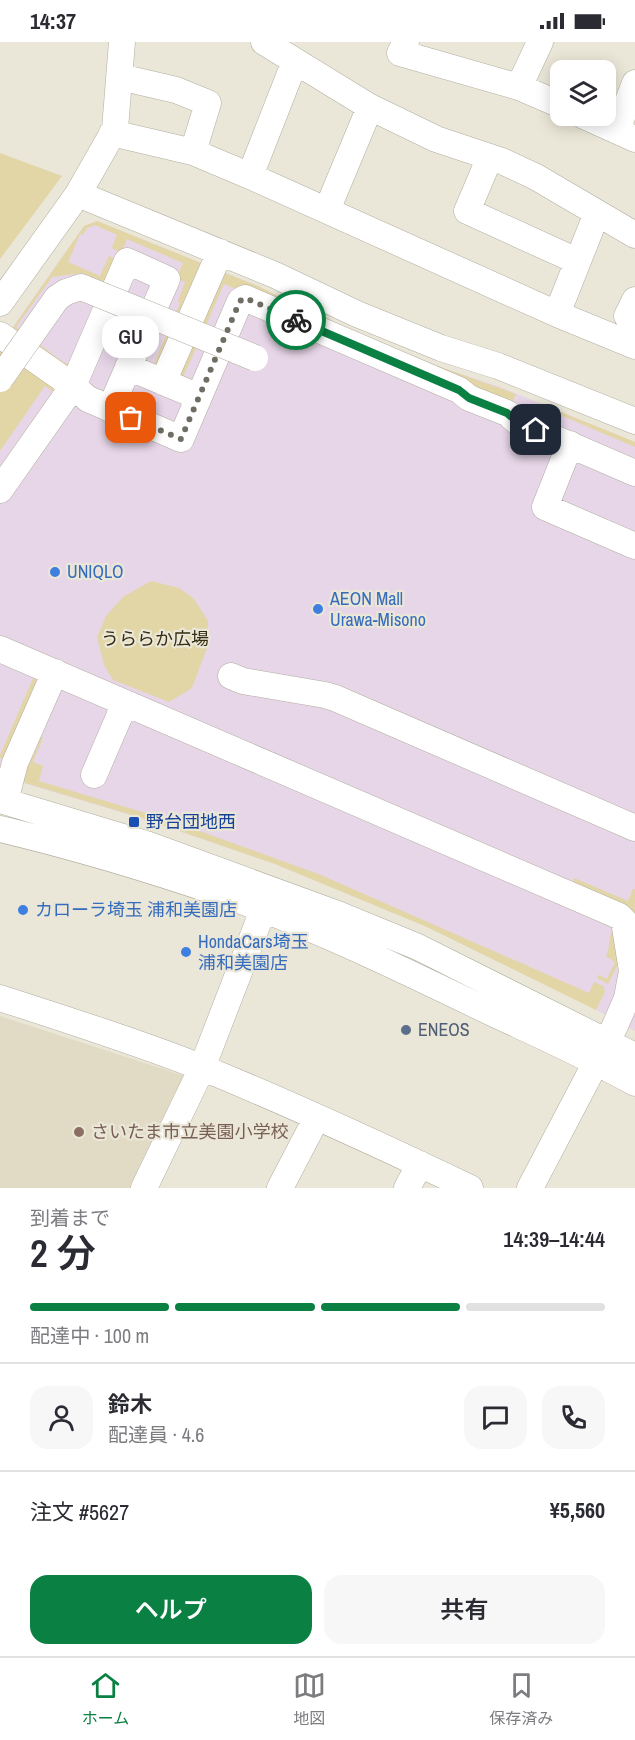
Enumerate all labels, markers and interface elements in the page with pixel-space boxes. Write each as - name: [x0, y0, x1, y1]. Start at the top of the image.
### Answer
- text: 14:37: [30, 6, 76, 36]
- map controls: [550, 60, 616, 126]
- button: layers: [550, 60, 616, 126]
- courier: [266, 290, 326, 350]
- icon: bike: [280, 304, 313, 337]
- callout: GU: [102, 316, 160, 358]
- text: GU: [118, 323, 143, 350]
- pin: [105, 392, 156, 443]
- icon: bag: [114, 401, 147, 434]
- pin: [510, 404, 561, 455]
- icon: home: [519, 413, 552, 446]
- place label: UNIQLO: [67, 559, 124, 584]
- marker: UNIQLO: [48, 565, 62, 579]
- place label: AEON Mall Urawa-Misono: [329, 586, 426, 632]
- marker: AEON Mall Urawa-Misono: [311, 602, 325, 616]
- park label: うららか広場: [101, 626, 209, 651]
- place label: 野台団地西: [146, 809, 236, 834]
- marker: 野台団地西: [127, 815, 141, 829]
- place label: カローラ埼玉 浦和美園店: [35, 897, 237, 922]
- marker: カローラ埼玉 浦和美園店: [16, 903, 30, 917]
- place label: HondaCars埼玉 浦和美園店: [198, 929, 309, 975]
- marker: HondaCars埼玉 浦和美園店: [179, 945, 193, 959]
- place label: ENEOS: [418, 1017, 470, 1042]
- marker: ENEOS: [399, 1023, 413, 1037]
- place label: さいたま市立美園小学校: [91, 1119, 288, 1144]
- marker: さいたま市立美園小学校: [72, 1125, 86, 1139]
- text: 到着まで: [30, 1204, 110, 1231]
- text: 14:39–14:44: [503, 1224, 605, 1254]
- text: 2 分: [30, 1227, 96, 1279]
- text: 配達中 · 100 m: [30, 1322, 149, 1349]
- button: person: [30, 1386, 93, 1449]
- button: chat: [464, 1386, 527, 1449]
- button: phone: [542, 1386, 605, 1449]
- text: 鈴木: [108, 1389, 152, 1419]
- text: 配達員 · 4.6: [108, 1421, 204, 1448]
- text: ¥5,560: [550, 1495, 605, 1525]
- text: 注文 #5627: [30, 1497, 129, 1527]
- button: ヘルプ: [30, 1575, 312, 1644]
- button: 共有: [324, 1575, 605, 1644]
- tab: ホーム: [82, 1669, 129, 1729]
- tab: 地図: [293, 1669, 326, 1729]
- tab: 保存済み: [489, 1669, 553, 1729]

